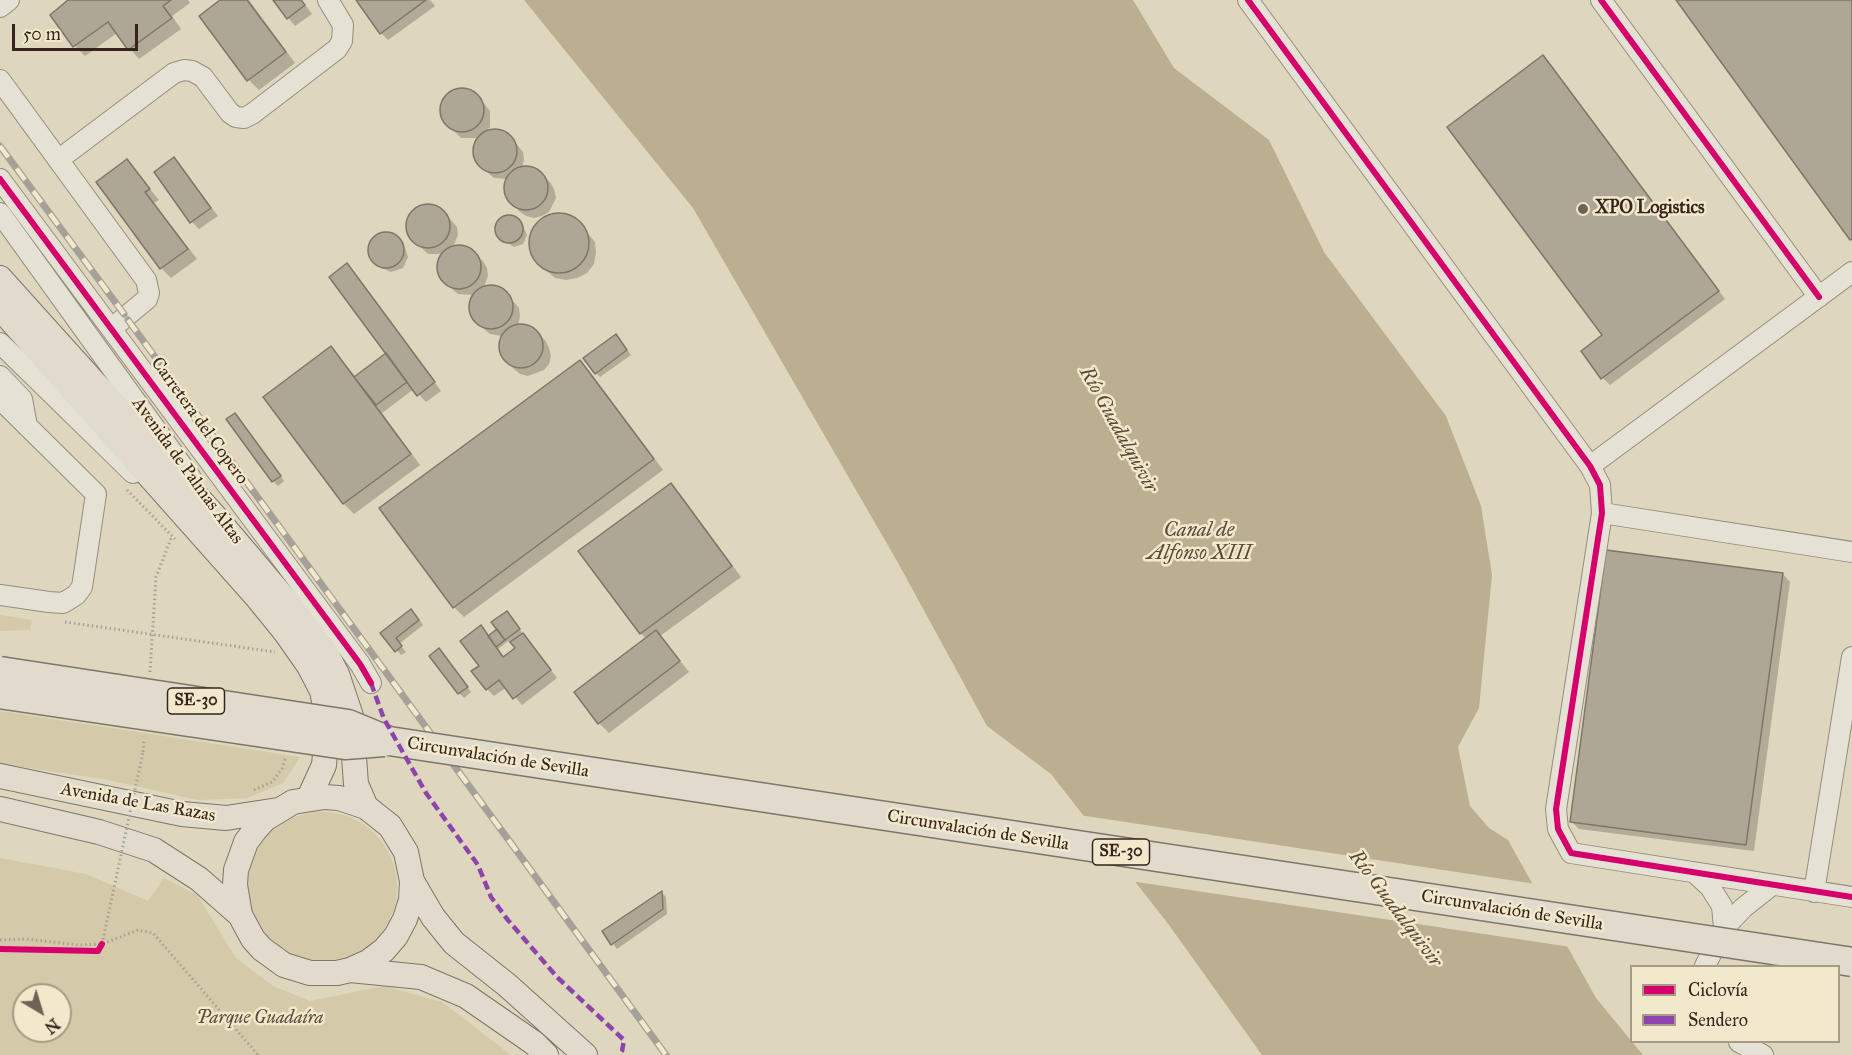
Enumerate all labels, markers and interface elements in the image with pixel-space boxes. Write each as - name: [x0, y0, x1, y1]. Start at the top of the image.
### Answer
- scale bar: [15, 12, 141, 50]
- text: 50 m: [23, 23, 61, 45]
- place label: XPO Logistics: [1595, 198, 1705, 220]
- marker: XPO Logistics: [1576, 202, 1590, 216]
- street label: Carretera del Copero: [146, 353, 252, 489]
- water label: Río Guadalquivir: [1073, 363, 1163, 497]
- street label: Avenida de Palmas Altas: [127, 393, 247, 549]
- water label: Canal de Alfonso XIII: [1147, 519, 1251, 566]
- road number: SE-30: [168, 688, 224, 714]
- street label: Circunvalación de Sevilla: [406, 733, 590, 783]
- street label: Avenida de Las Razas: [59, 779, 217, 827]
- street label: Circunvalación de Sevilla: [886, 806, 1070, 856]
- road number: SE-30: [1092, 839, 1150, 865]
- water label: Río Guadalquivir: [1343, 846, 1447, 972]
- street label: Circunvalación de Sevilla: [1420, 886, 1604, 936]
- legend: [1630, 965, 1840, 1043]
- text: Ciclovía: [1688, 979, 1748, 1001]
- north arrow: [12, 983, 72, 1043]
- park label: Parque Guadaíra: [197, 1008, 323, 1030]
- text: Sendero: [1688, 1009, 1748, 1031]
- text: N: [41, 1014, 63, 1038]

